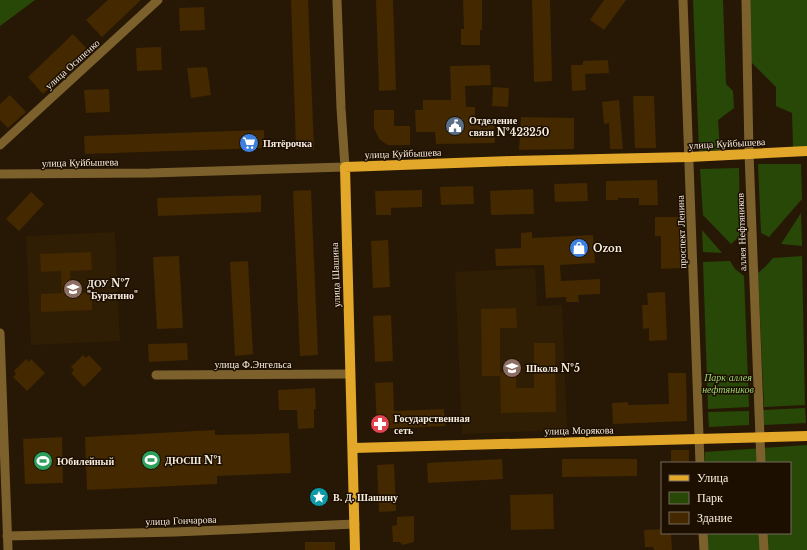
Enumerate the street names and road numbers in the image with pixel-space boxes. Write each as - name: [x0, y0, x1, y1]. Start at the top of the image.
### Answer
- street label: улица Осипенко: [42, 36, 102, 92]
- street label: улица Куйбышева: [688, 135, 766, 152]
- street label: улица Куйбышева: [364, 146, 442, 161]
- street label: улица Куйбышева: [41, 155, 119, 170]
- street label: аллея Нефтяников: [734, 192, 749, 271]
- street label: проспект Ленина: [674, 195, 689, 269]
- street label: улица Шашина: [328, 242, 343, 308]
- street label: улица Ф.Энгельса: [214, 358, 292, 371]
- street label: улица Морякова: [544, 423, 614, 438]
- street label: улица Гончарова: [145, 513, 217, 528]

